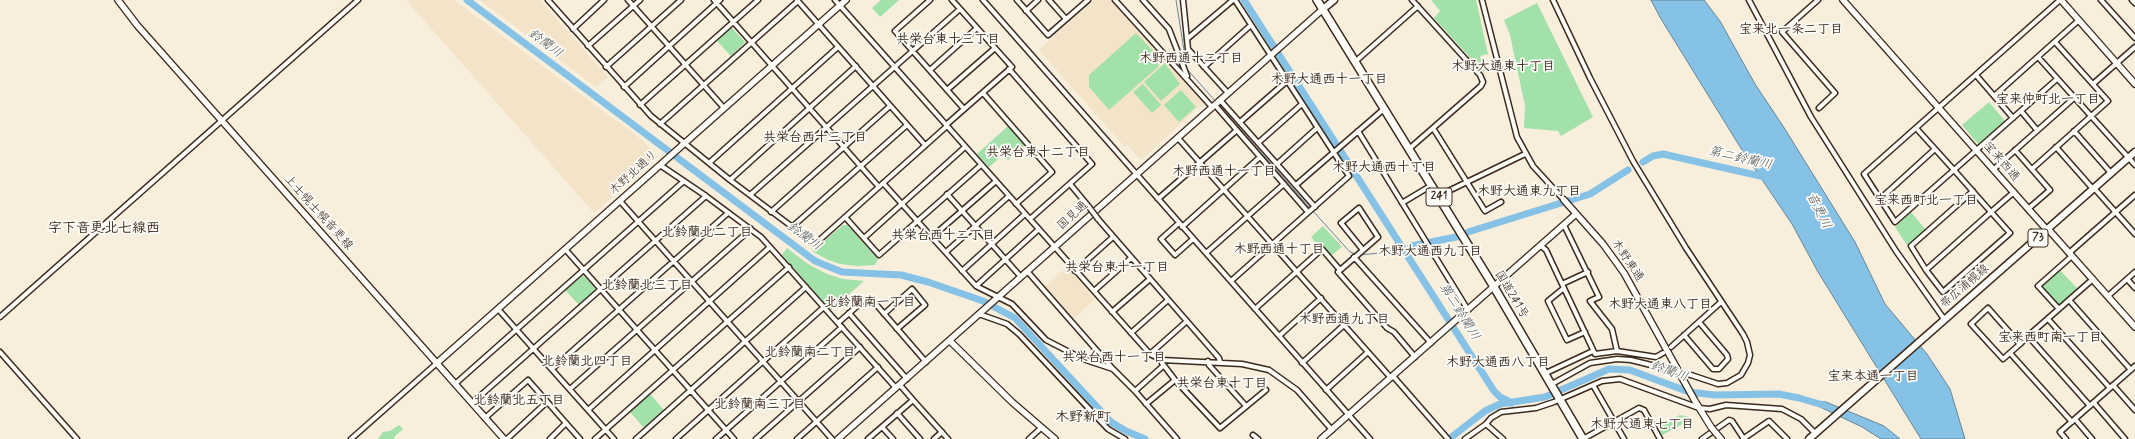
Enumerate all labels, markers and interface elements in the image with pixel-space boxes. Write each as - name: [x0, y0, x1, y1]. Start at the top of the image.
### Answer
- district label: 宝来北一条二丁目: [1739, 22, 1843, 38]
- water label: 鈴蘭川: [525, 26, 565, 62]
- district label: 共栄台東十三丁目: [896, 32, 1000, 48]
- district label: 木野西通十二丁目: [1139, 51, 1243, 67]
- district label: 木野大通東十丁目: [1451, 59, 1555, 75]
- district label: 木野大通西十一丁目: [1271, 72, 1387, 88]
- district label: 宝来仲町北一丁目: [1996, 92, 2100, 108]
- district label: 共栄台西十三丁目: [763, 130, 867, 146]
- street label: 宝来西通: [1980, 139, 2022, 185]
- water label: 第二鈴蘭川: [1707, 144, 1773, 174]
- district label: 共栄台東十二丁目: [986, 145, 1090, 161]
- street label: 木野北通り: [607, 148, 661, 198]
- district label: 木野大通西十丁目: [1332, 160, 1436, 176]
- district label: 木野西通十一丁目: [1172, 164, 1276, 180]
- street label: 上士幌士幌音更線: [281, 173, 355, 253]
- district label: 木野大通東九丁目: [1477, 184, 1581, 200]
- road number: 241: [1426, 188, 1452, 206]
- water label: 音更川: [1802, 190, 1834, 232]
- district label: 宝来西町北一丁目: [1874, 193, 1978, 209]
- street label: 国見通: [1055, 199, 1091, 233]
- water label: 鈴蘭川: [784, 219, 824, 255]
- district label: 字下音更北七線西: [48, 221, 160, 237]
- district label: 北鈴蘭北二丁目: [662, 225, 752, 241]
- district label: 共栄台西十二丁目: [891, 228, 995, 244]
- road number: 73: [2028, 229, 2048, 247]
- street label: 木野東通: [1608, 237, 1646, 285]
- district label: 木野西通十丁目: [1234, 242, 1324, 258]
- district label: 木野大通西九丁目: [1378, 244, 1482, 260]
- district label: 共栄台東十一丁目: [1065, 260, 1169, 276]
- street label: 帯広浦幌線: [1938, 262, 1992, 312]
- street label: 国道241号: [1491, 268, 1531, 322]
- district label: 北鈴蘭北三丁目: [602, 278, 692, 294]
- water label: 第二鈴蘭川: [1435, 280, 1483, 344]
- district label: 北鈴蘭南一丁目: [825, 295, 915, 311]
- district label: 木野大通東八丁目: [1608, 297, 1712, 313]
- district label: 木野西通九丁目: [1299, 312, 1389, 328]
- district label: 宝来西町南一丁目: [1998, 330, 2102, 346]
- district label: 北鈴蘭南二丁目: [765, 345, 855, 361]
- district label: 共栄台西十一丁目: [1062, 350, 1166, 366]
- district label: 北鈴蘭北四丁目: [542, 354, 632, 370]
- district label: 木野大通西八丁目: [1446, 355, 1550, 371]
- water label: 鈴蘭川: [1648, 358, 1690, 386]
- district label: 宝来本通一丁目: [1828, 369, 1918, 385]
- district label: 共栄台東十丁目: [1177, 376, 1267, 392]
- district label: 北鈴蘭北五丁目: [474, 393, 564, 409]
- district label: 北鈴蘭南三丁目: [715, 397, 805, 413]
- district label: 木野新町: [1055, 410, 1111, 426]
- district label: 木野大通東七丁目: [1590, 417, 1694, 433]

